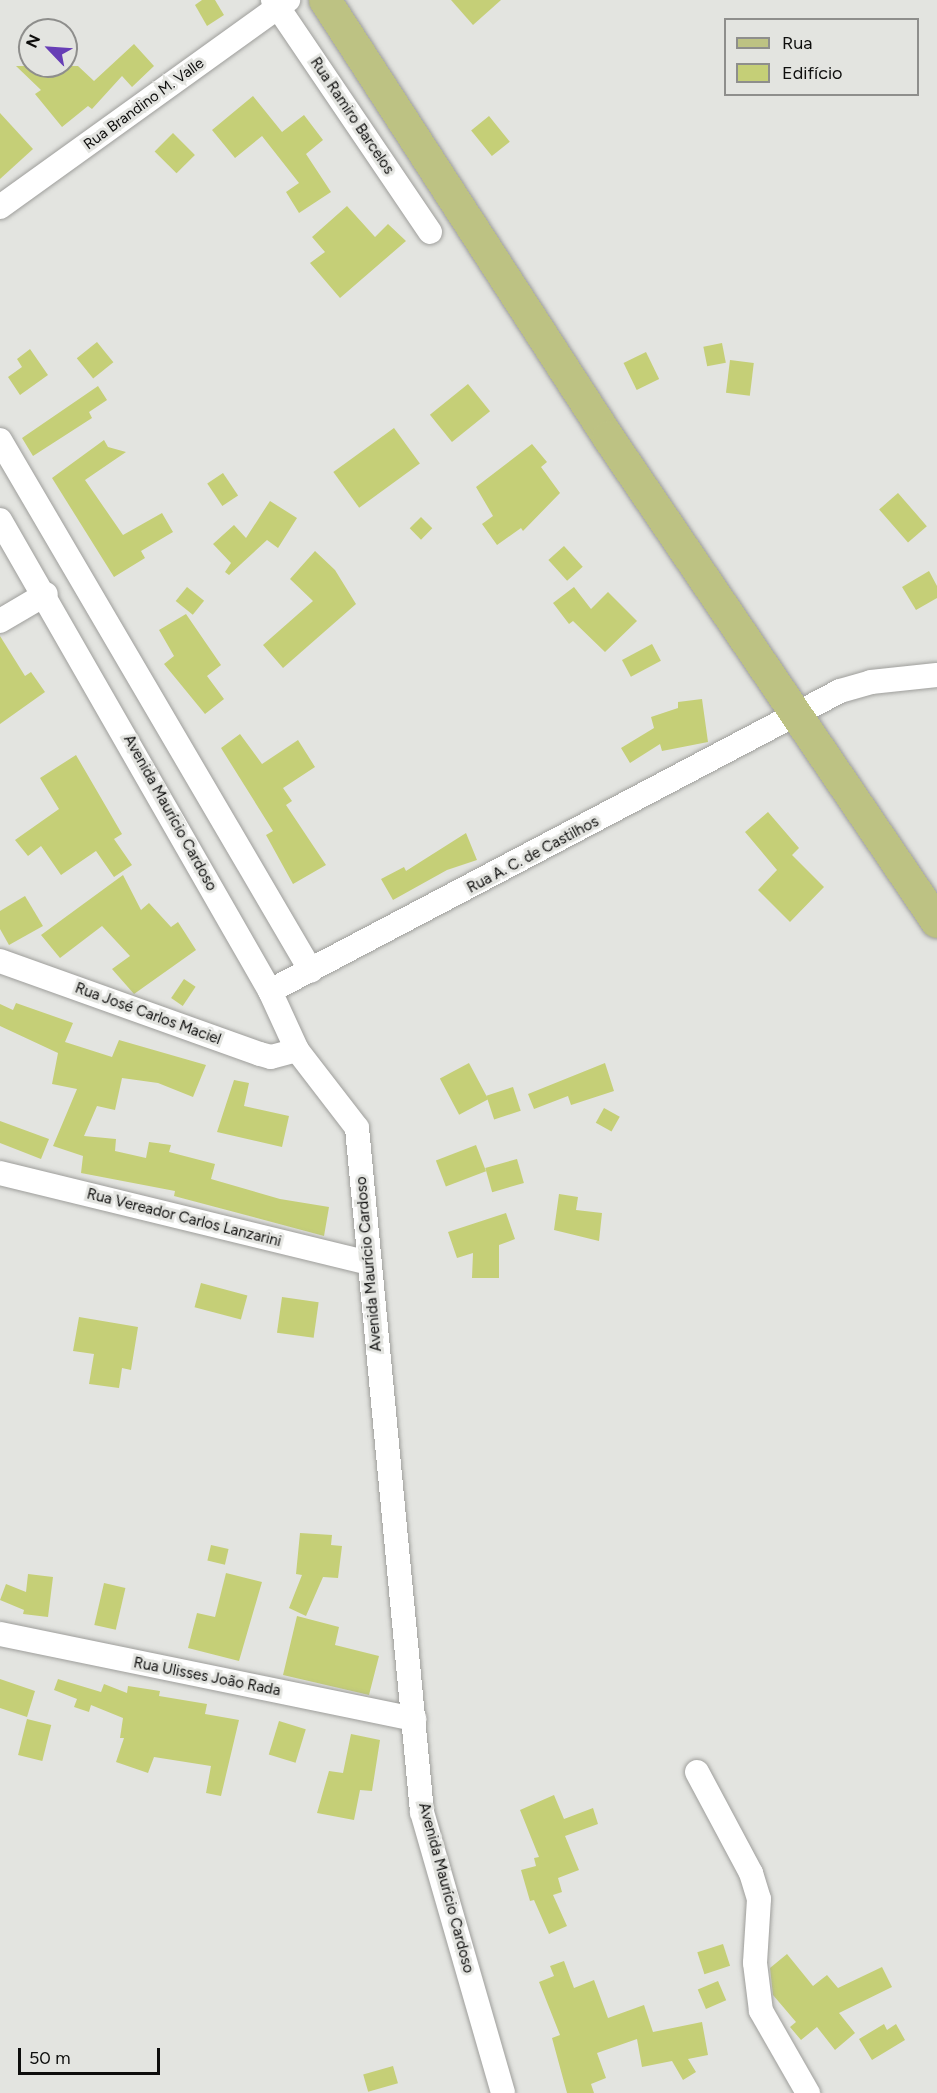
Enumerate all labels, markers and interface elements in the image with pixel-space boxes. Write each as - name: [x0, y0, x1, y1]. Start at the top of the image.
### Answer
- north arrow: [18, 18, 78, 78]
- legend: [724, 18, 919, 96]
- text: N: [22, 31, 44, 51]
- text: Rua: [782, 32, 813, 54]
- street label: Rua Brandino M. Valle: [80, 54, 208, 154]
- street label: Rua Ramiro Barcelos: [306, 54, 398, 178]
- text: Edifício: [782, 62, 843, 84]
- street label: Avenida Maurício Cardoso: [120, 732, 220, 894]
- street label: Rua A. C. de Castilhos: [464, 813, 602, 897]
- street label: Rua José Carlos Maciel: [73, 979, 223, 1049]
- street label: Avenida Maurício Cardoso: [352, 1176, 386, 1352]
- street label: Rua Vereador Carlos Lanzarini: [85, 1185, 283, 1251]
- street label: Rua Ulisses João Rada: [132, 1654, 282, 1700]
- street label: Avenida Maurício Cardoso: [415, 1801, 477, 1975]
- scale bar: [21, 2036, 164, 2074]
- text: 50 m: [29, 2047, 71, 2069]

